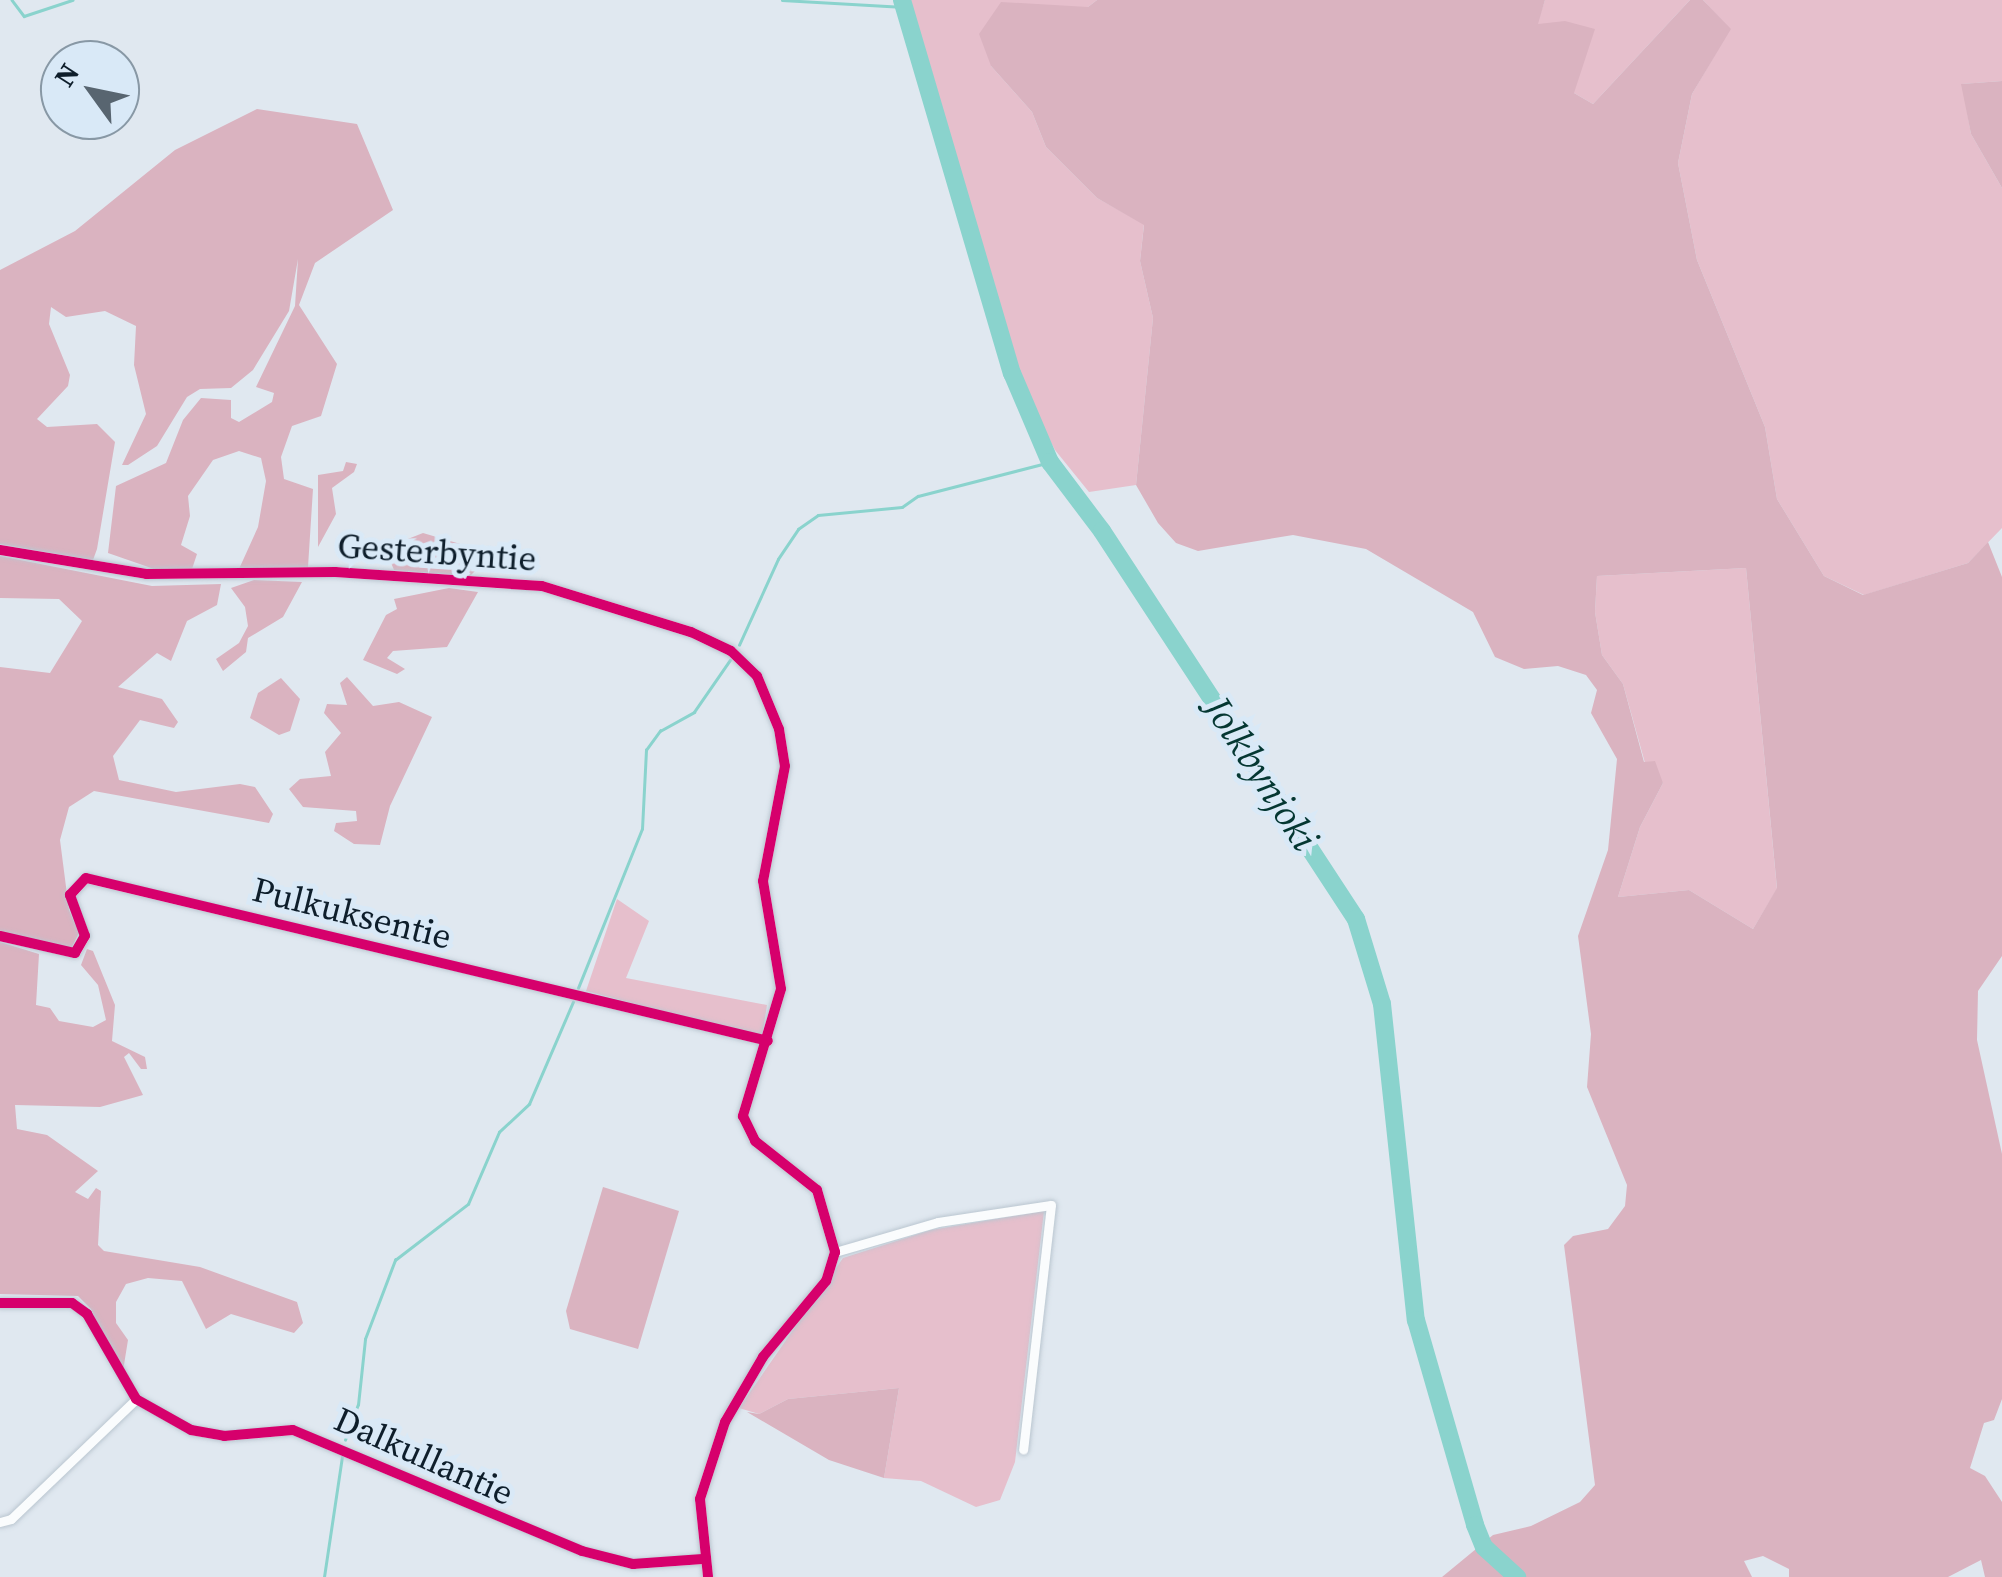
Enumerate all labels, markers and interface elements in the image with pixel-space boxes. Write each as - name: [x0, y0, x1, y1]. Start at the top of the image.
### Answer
- north arrow: [40, 40, 140, 140]
- text: N: [45, 56, 88, 94]
- street label: Gesterbyntie: [336, 524, 538, 580]
- water label: Jolkbynjoki: [1195, 689, 1327, 859]
- street label: Pulkuksentie: [248, 868, 456, 958]
- street label: Dalkullantie: [328, 1398, 520, 1514]

